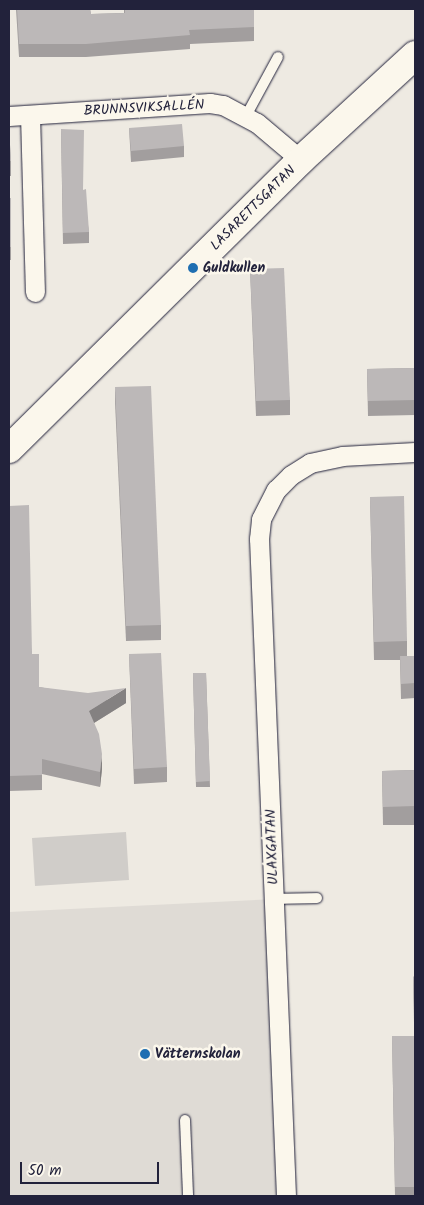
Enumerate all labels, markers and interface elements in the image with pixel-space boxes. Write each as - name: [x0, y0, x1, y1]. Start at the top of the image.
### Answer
- street label: BRUNNSVIKSALLÉN: [83, 96, 205, 120]
- street label: LASARETTSGATAN: [207, 162, 299, 254]
- place label: Guldkullen: [203, 260, 265, 276]
- marker: Guldkullen: [187, 262, 199, 274]
- street label: ULAXGATAN: [262, 809, 282, 885]
- place label: Vätternskolan: [155, 1046, 240, 1062]
- marker: Vätternskolan: [139, 1048, 151, 1060]
- scale bar: [22, 1152, 161, 1184]
- text: 50 m: [28, 1159, 62, 1183]

